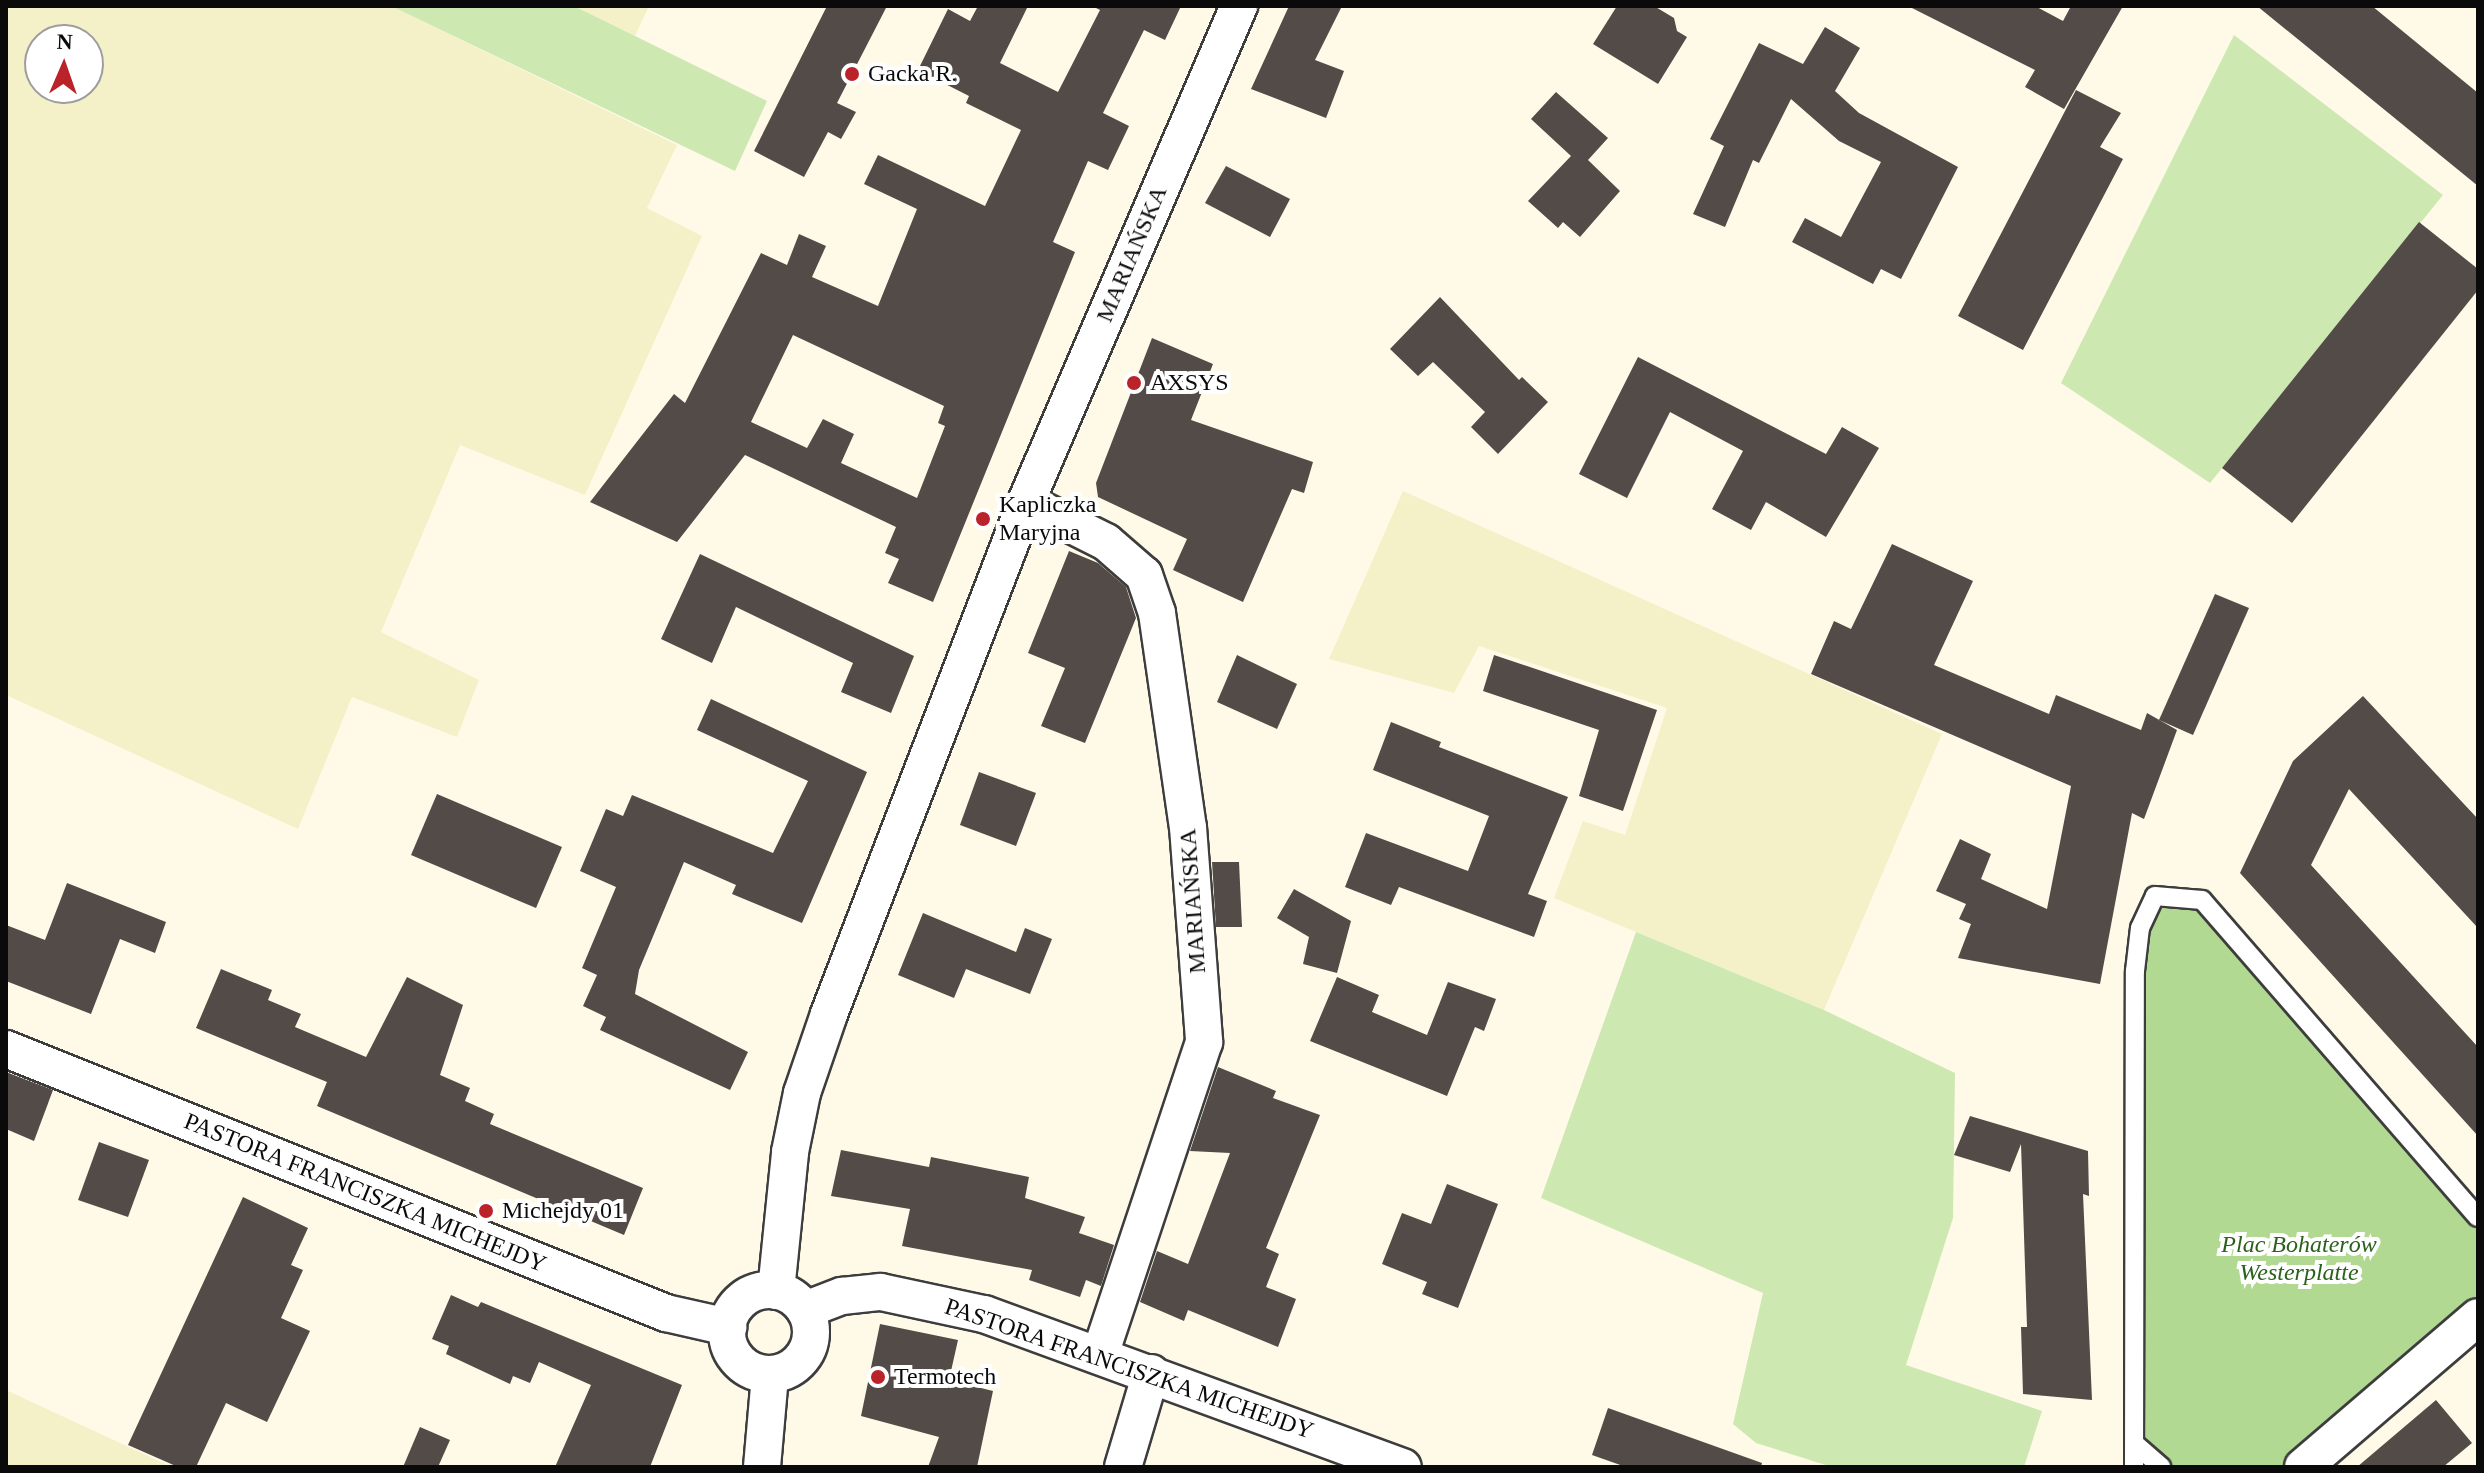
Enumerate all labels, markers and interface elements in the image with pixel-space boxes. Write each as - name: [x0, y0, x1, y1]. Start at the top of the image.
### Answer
- north arrow: [24, 24, 104, 104]
- text: N: [56, 29, 73, 54]
- place label: Gacka R.: [868, 60, 957, 88]
- marker: Gacka R.: [843, 65, 861, 83]
- street label: MARIAŃSKA: [1090, 181, 1174, 327]
- place label: AXSYS: [1150, 369, 1229, 397]
- marker: AXSYS: [1125, 374, 1143, 392]
- place label: Kapliczka Maryjna: [999, 491, 1096, 547]
- marker: Kapliczka Maryjna: [974, 510, 992, 528]
- street label: MARIAŃSKA: [1174, 827, 1212, 975]
- street label: PASTORA FRANCISZKA MICHEJDY: [178, 1106, 552, 1280]
- place label: Michejdy 01: [502, 1197, 624, 1225]
- marker: Michejdy 01: [477, 1202, 495, 1220]
- park label: Plac Bohaterów Westerplatte: [2221, 1231, 2377, 1287]
- street label: PASTORA FRANCISZKA MICHEJDY: [940, 1292, 1318, 1446]
- place label: Termotech: [894, 1363, 996, 1391]
- marker: Termotech: [869, 1368, 887, 1386]

